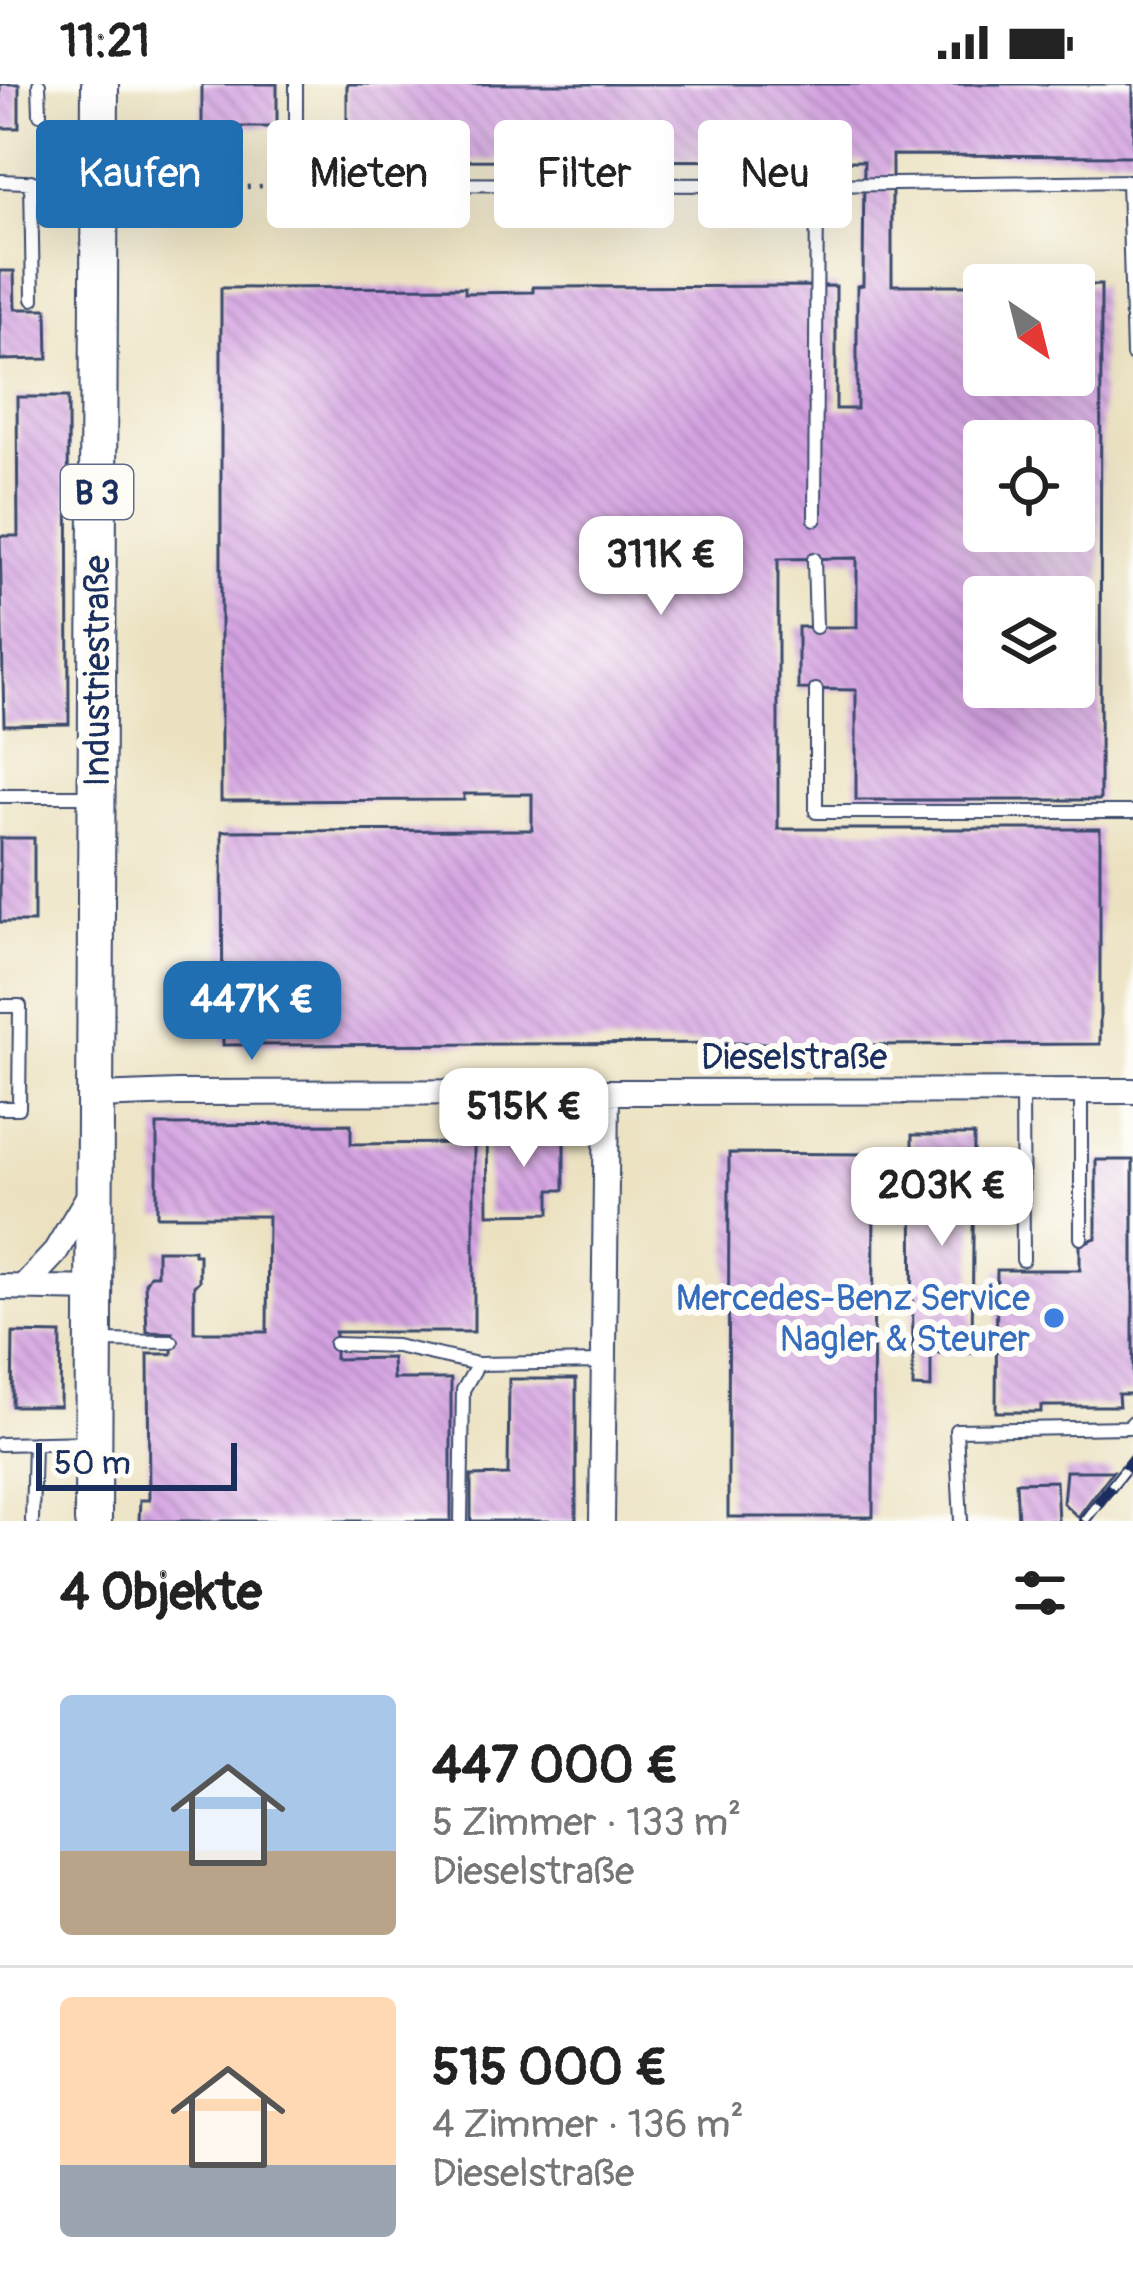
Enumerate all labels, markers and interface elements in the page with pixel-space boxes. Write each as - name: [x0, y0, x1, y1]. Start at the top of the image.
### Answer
- text: 11:21: [60, 14, 150, 70]
- chip: Kaufen: [36, 120, 243, 228]
- chip: Mieten: [267, 120, 470, 228]
- chip: Filter: [494, 120, 674, 228]
- chip: Neu: [698, 120, 852, 228]
- north arrow: [963, 264, 1095, 396]
- map controls: [963, 264, 1095, 708]
- button: locate: [963, 420, 1095, 552]
- road number: B 3: [61, 465, 133, 519]
- pin: 311K €: [563, 516, 759, 618]
- text: 311K €: [606, 530, 716, 579]
- street label: Industriestraße: [75, 555, 120, 787]
- button: layers: [963, 576, 1095, 708]
- pin: 447K €: [154, 961, 350, 1063]
- text: 447K €: [190, 975, 314, 1024]
- street label: Dieselstraße: [701, 1035, 888, 1080]
- pin: 515K €: [426, 1068, 622, 1170]
- text: 515K €: [466, 1082, 582, 1131]
- pin: 203K €: [844, 1147, 1040, 1249]
- text: 203K €: [878, 1161, 1006, 1210]
- place label: Mercedes-Benz Service Nagler & Steurer: [676, 1276, 1030, 1362]
- marker: Mercedes-Benz Service Nagler & Steurer: [1041, 1305, 1067, 1331]
- scale bar: [36, 1437, 237, 1490]
- text: 50 m: [54, 1443, 131, 1484]
- icon: filters: [1007, 1560, 1073, 1626]
- text: 4 Objekte: [60, 1561, 262, 1625]
- text: 447 000 €: [432, 1734, 678, 1798]
- icon: home: [156, 1743, 300, 1887]
- text: 5 Zimmer · 133 m²: [432, 1798, 741, 1847]
- text: Dieselstraße: [432, 1847, 634, 1896]
- text: 515 000 €: [432, 2036, 668, 2100]
- icon: home: [156, 2045, 300, 2189]
- text: 4 Zimmer · 136 m²: [432, 2100, 744, 2149]
- text: Dieselstraße: [432, 2149, 634, 2198]

